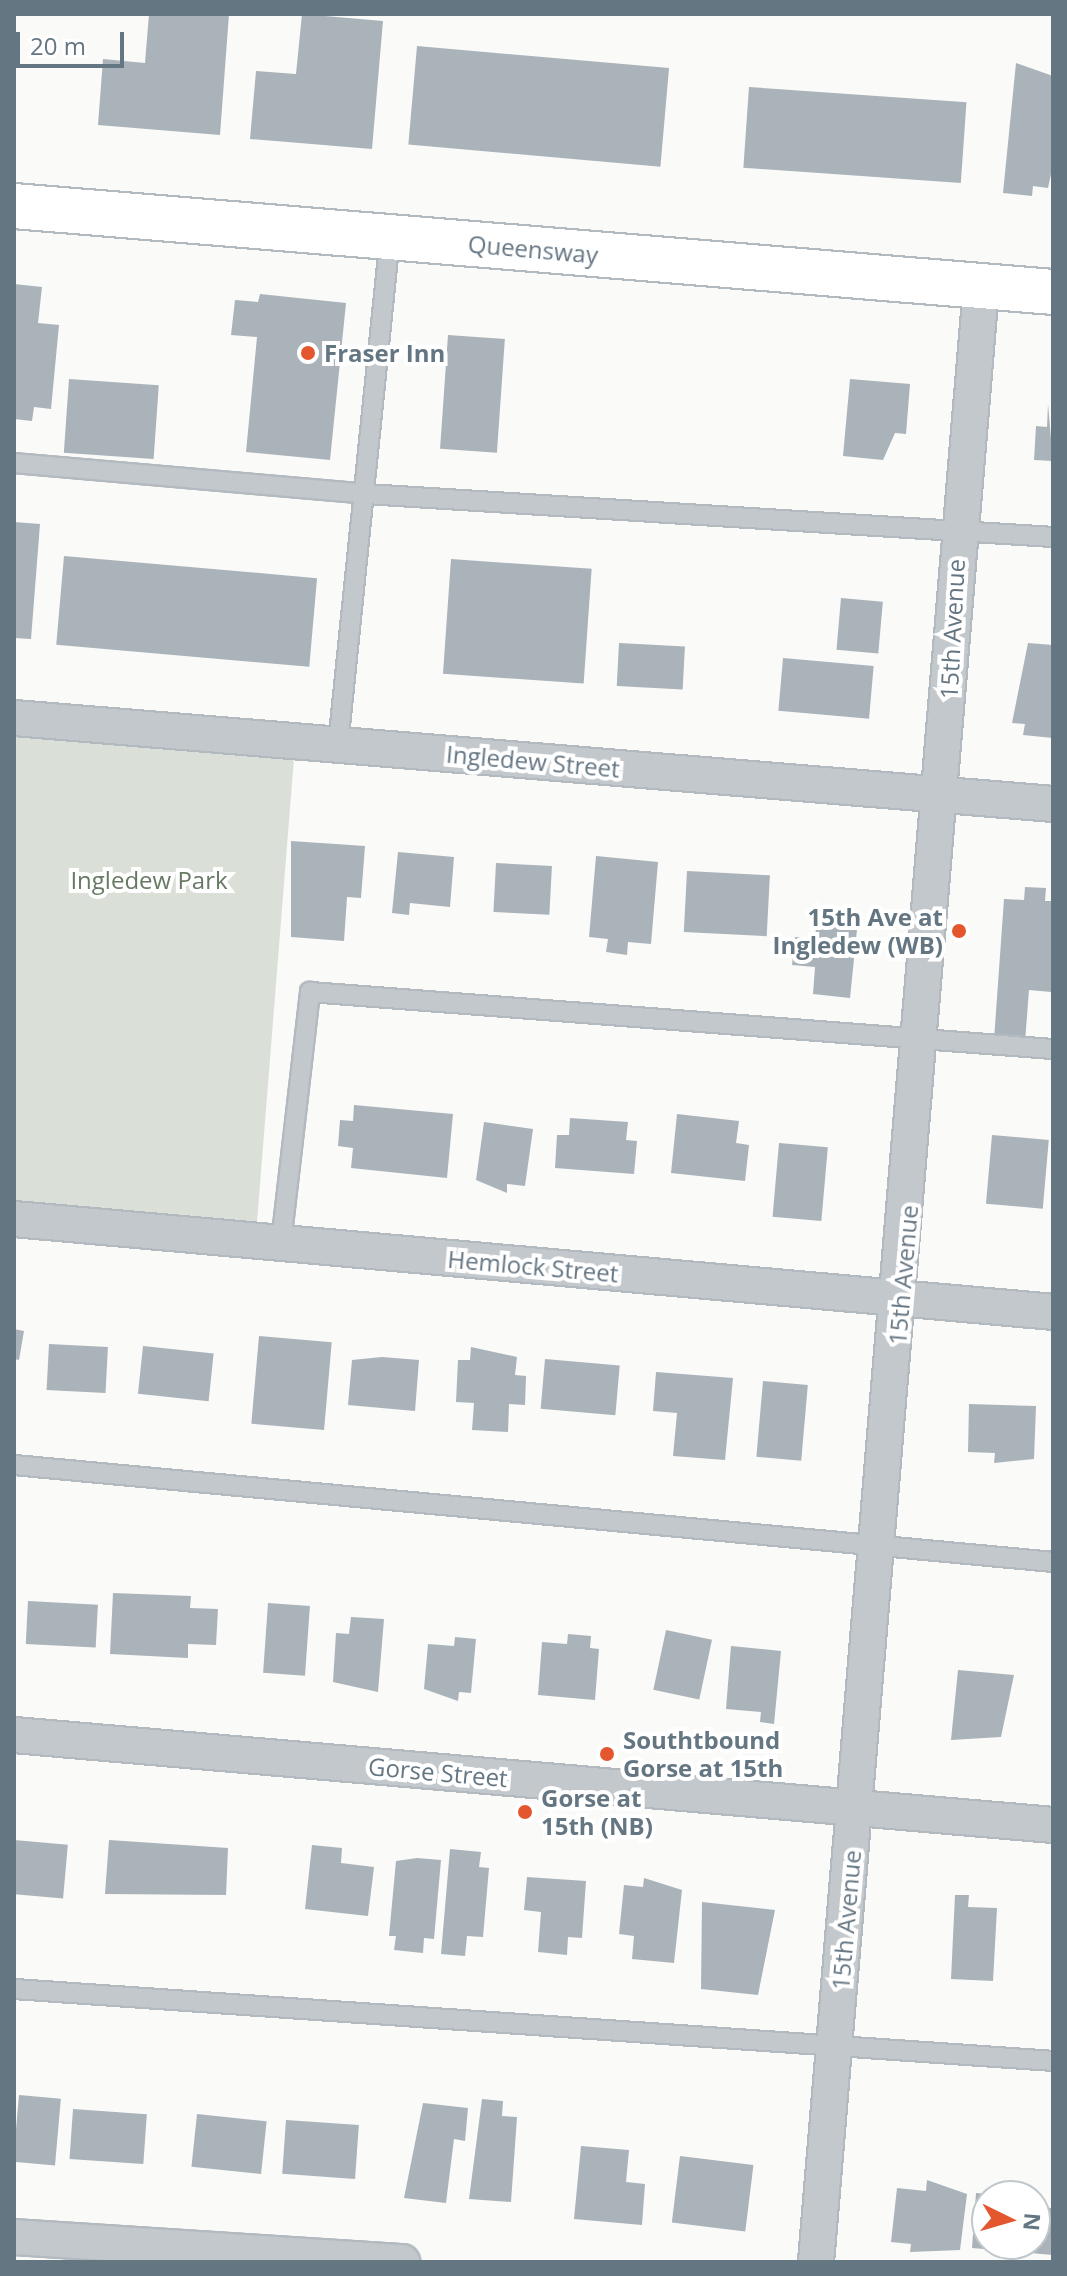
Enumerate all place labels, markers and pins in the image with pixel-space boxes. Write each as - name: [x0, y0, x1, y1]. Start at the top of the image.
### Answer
- place label: Fraser Inn: [324, 339, 445, 367]
- marker: Fraser Inn: [299, 344, 317, 362]
- place label: 15th Ave at Ingledew (WB): [772, 903, 943, 959]
- marker: 15th Ave at Ingledew (WB): [950, 922, 968, 940]
- place label: Southtbound Gorse at 15th: [623, 1726, 783, 1782]
- marker: Southtbound Gorse at 15th: [598, 1745, 616, 1763]
- place label: Gorse at 15th (NB): [541, 1784, 653, 1840]
- marker: Gorse at 15th (NB): [516, 1803, 534, 1821]

